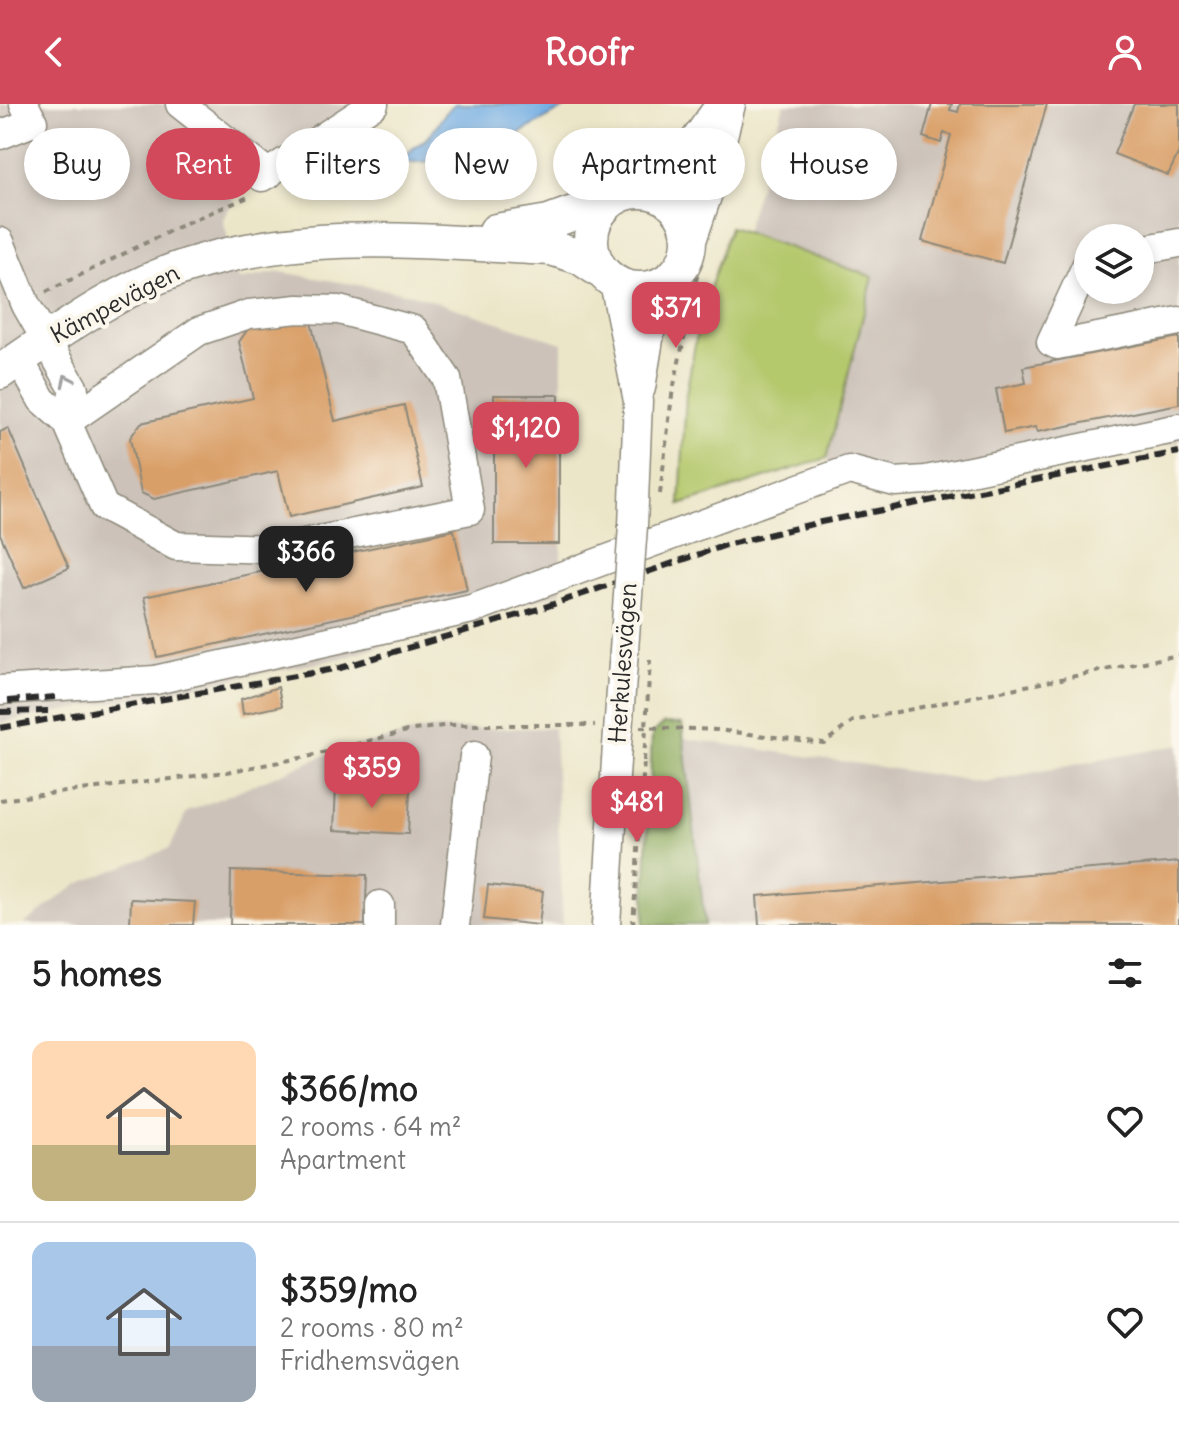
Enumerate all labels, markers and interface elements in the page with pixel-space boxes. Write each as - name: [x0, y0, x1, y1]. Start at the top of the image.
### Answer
- icon: back: [32, 30, 76, 74]
- text: Roofr: [545, 30, 634, 75]
- icon: person: [1103, 30, 1147, 74]
- chip: Buy: [24, 128, 130, 200]
- chip: Rent: [146, 128, 260, 200]
- chip: Filters: [276, 128, 409, 200]
- chip: New: [425, 128, 537, 200]
- chip: Apartment: [553, 128, 745, 200]
- chip: House: [761, 128, 897, 200]
- map controls: [1074, 224, 1154, 304]
- button: layers: [1074, 224, 1154, 304]
- street label: Kämpevägen: [45, 257, 184, 350]
- pin: $371: [629, 282, 723, 350]
- text: $371: [650, 291, 702, 324]
- one-way arrow: [61, 373, 77, 388]
- pin: $1,120: [461, 402, 591, 470]
- text: $1,120: [491, 411, 561, 444]
- pin: $366: [259, 526, 353, 594]
- text: $366: [276, 535, 336, 568]
- street label: Herkulesvägen: [601, 582, 643, 744]
- pin: $359: [325, 742, 419, 810]
- text: $359: [342, 751, 402, 784]
- pin: $481: [590, 776, 684, 844]
- text: $481: [610, 785, 664, 818]
- icon: filters: [1103, 951, 1147, 995]
- text: 5 homes: [32, 952, 162, 995]
- text: $366/mo: [280, 1067, 418, 1110]
- icon: home: [96, 1073, 192, 1169]
- icon: heart: [1103, 1099, 1147, 1143]
- text: 2 rooms · 64 m²: [280, 1110, 462, 1143]
- text: Apartment: [280, 1143, 406, 1176]
- text: $359/mo: [280, 1268, 418, 1311]
- icon: home: [96, 1274, 192, 1370]
- icon: heart: [1103, 1300, 1147, 1344]
- text: 2 rooms · 80 m²: [280, 1311, 464, 1344]
- text: Fridhemsvägen: [280, 1344, 460, 1377]

